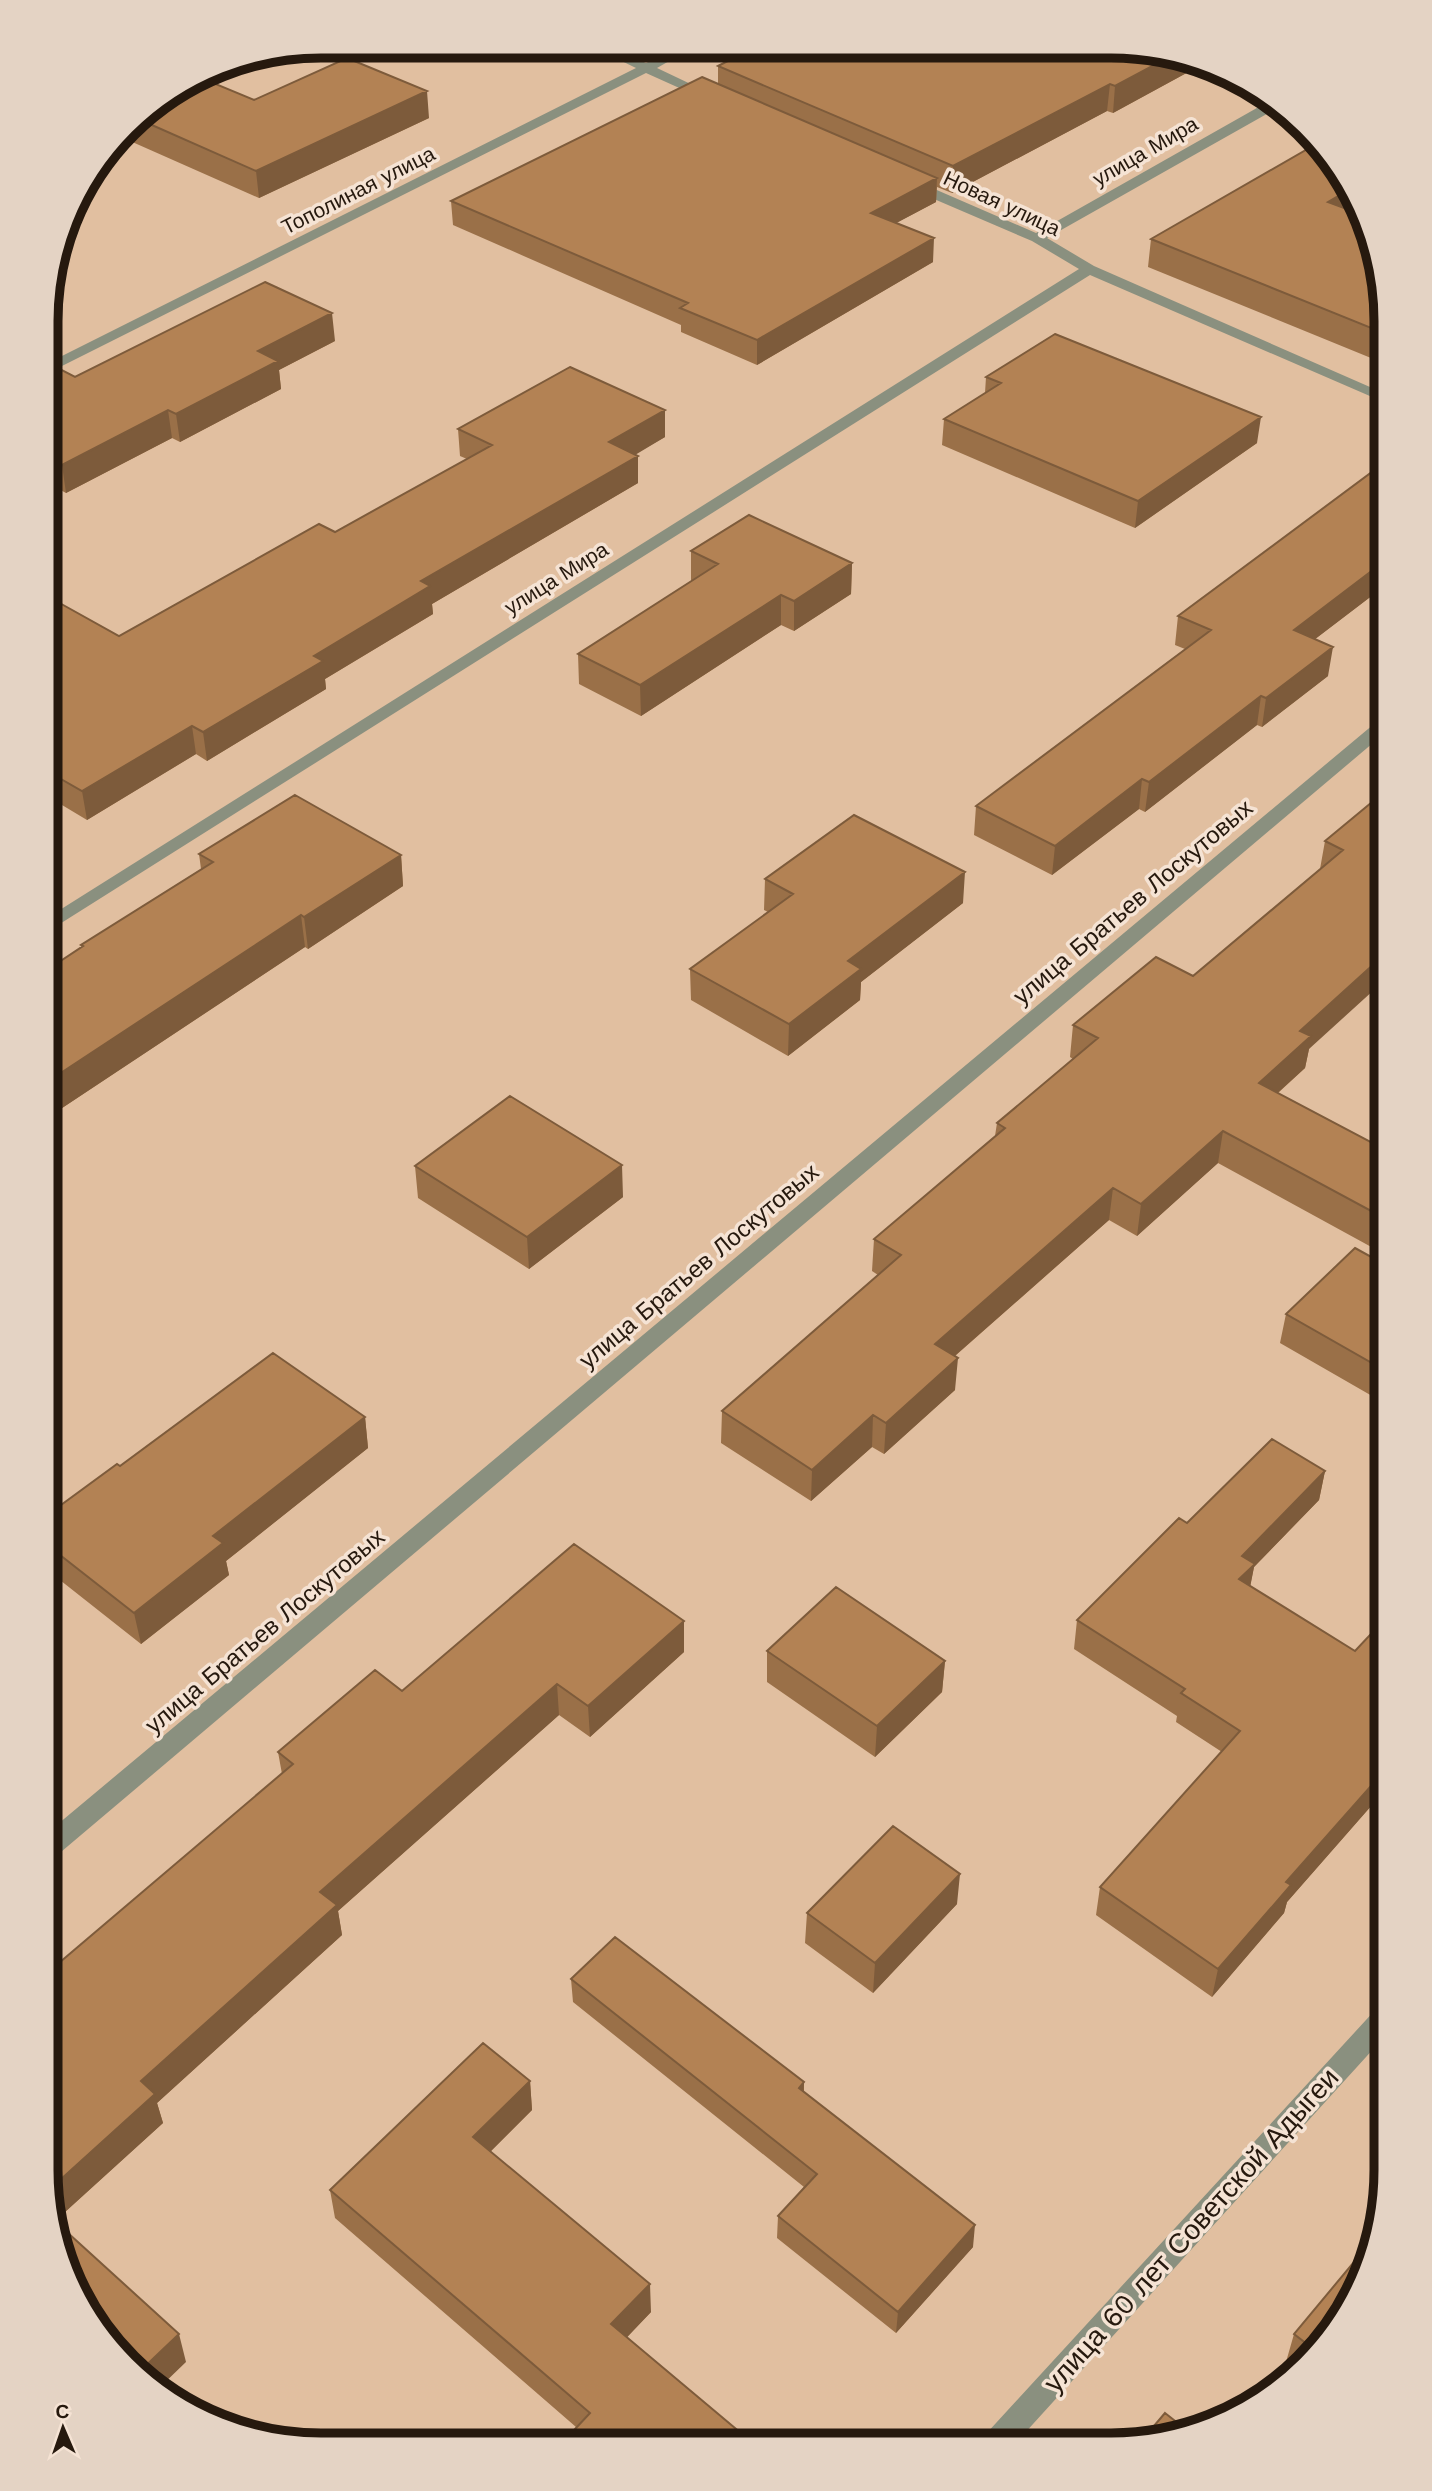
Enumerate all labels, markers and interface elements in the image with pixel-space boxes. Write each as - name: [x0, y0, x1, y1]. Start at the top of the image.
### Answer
- street label: улица Мира: [1088, 111, 1202, 191]
- street label: Тополиная улица: [277, 140, 439, 239]
- street label: Новая улица: [940, 165, 1065, 241]
- street label: улица Мира: [500, 536, 613, 620]
- street label: улица Братьев Лоскутовых: [1008, 794, 1258, 1010]
- street label: улица Братьев Лоскутовых: [574, 1158, 824, 1374]
- street label: улица Братьев Лоскутовых: [140, 1523, 390, 1739]
- street label: улица 60 лет Советской Адыгеи: [1037, 2061, 1345, 2399]
- north arrow: [28, 2393, 98, 2463]
- text: С: [55, 2400, 70, 2423]

